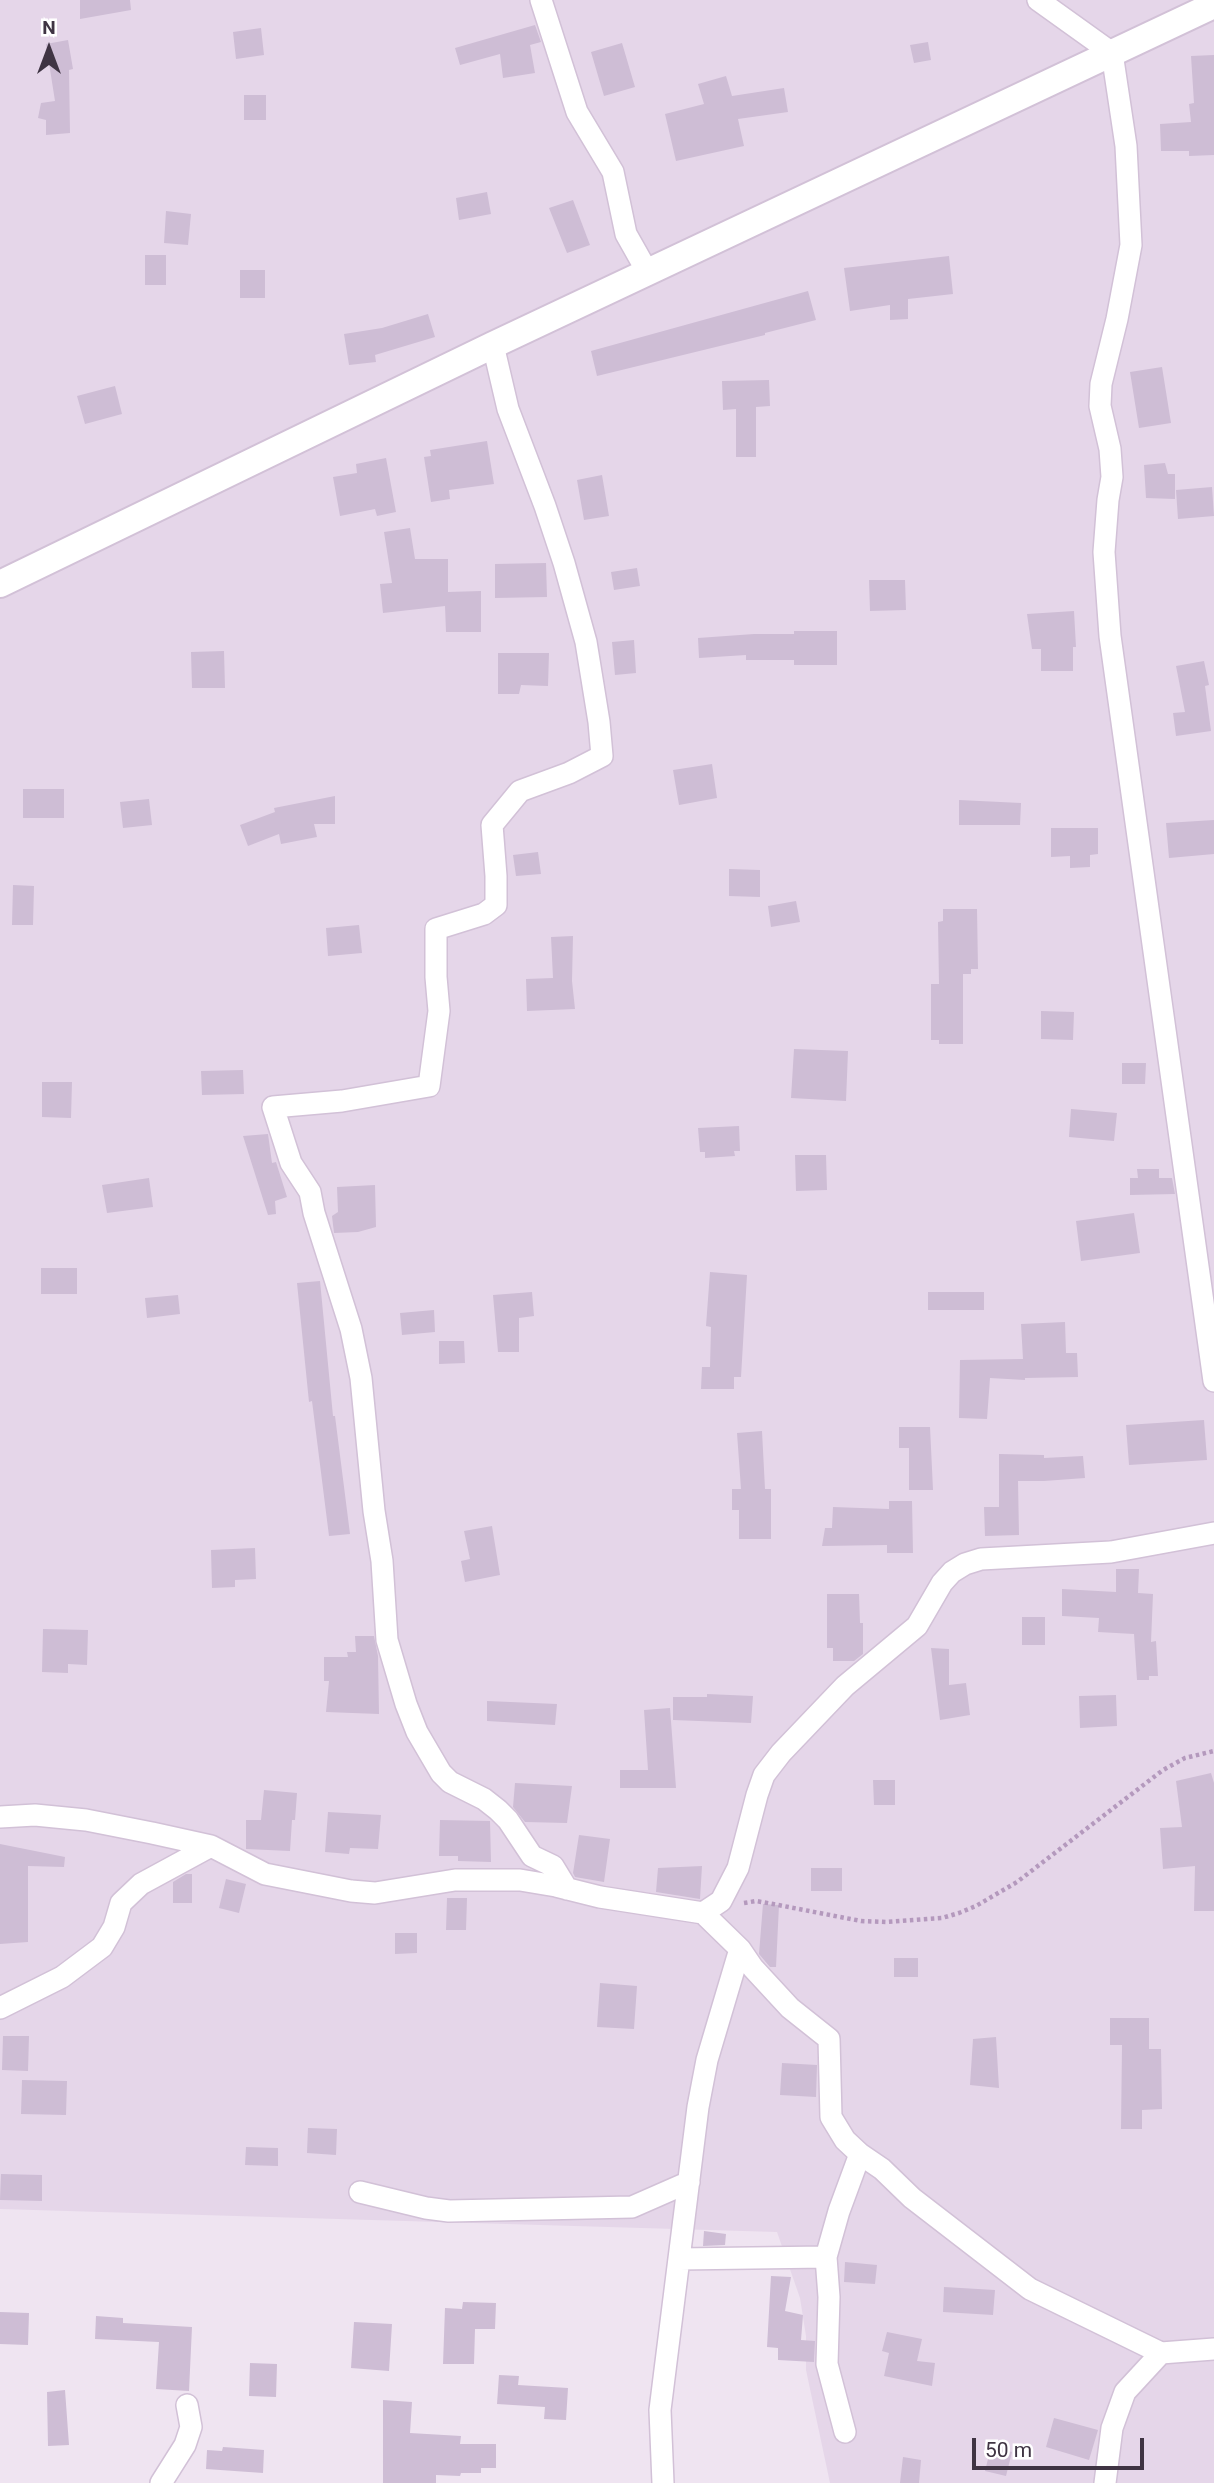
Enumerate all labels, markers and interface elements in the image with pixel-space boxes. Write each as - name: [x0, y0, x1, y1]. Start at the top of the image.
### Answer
- north arrow: [14, 14, 84, 84]
- text: N: [42, 16, 56, 39]
- scale bar: [976, 2424, 1148, 2468]
- text: 50 m: [985, 2438, 1032, 2462]

